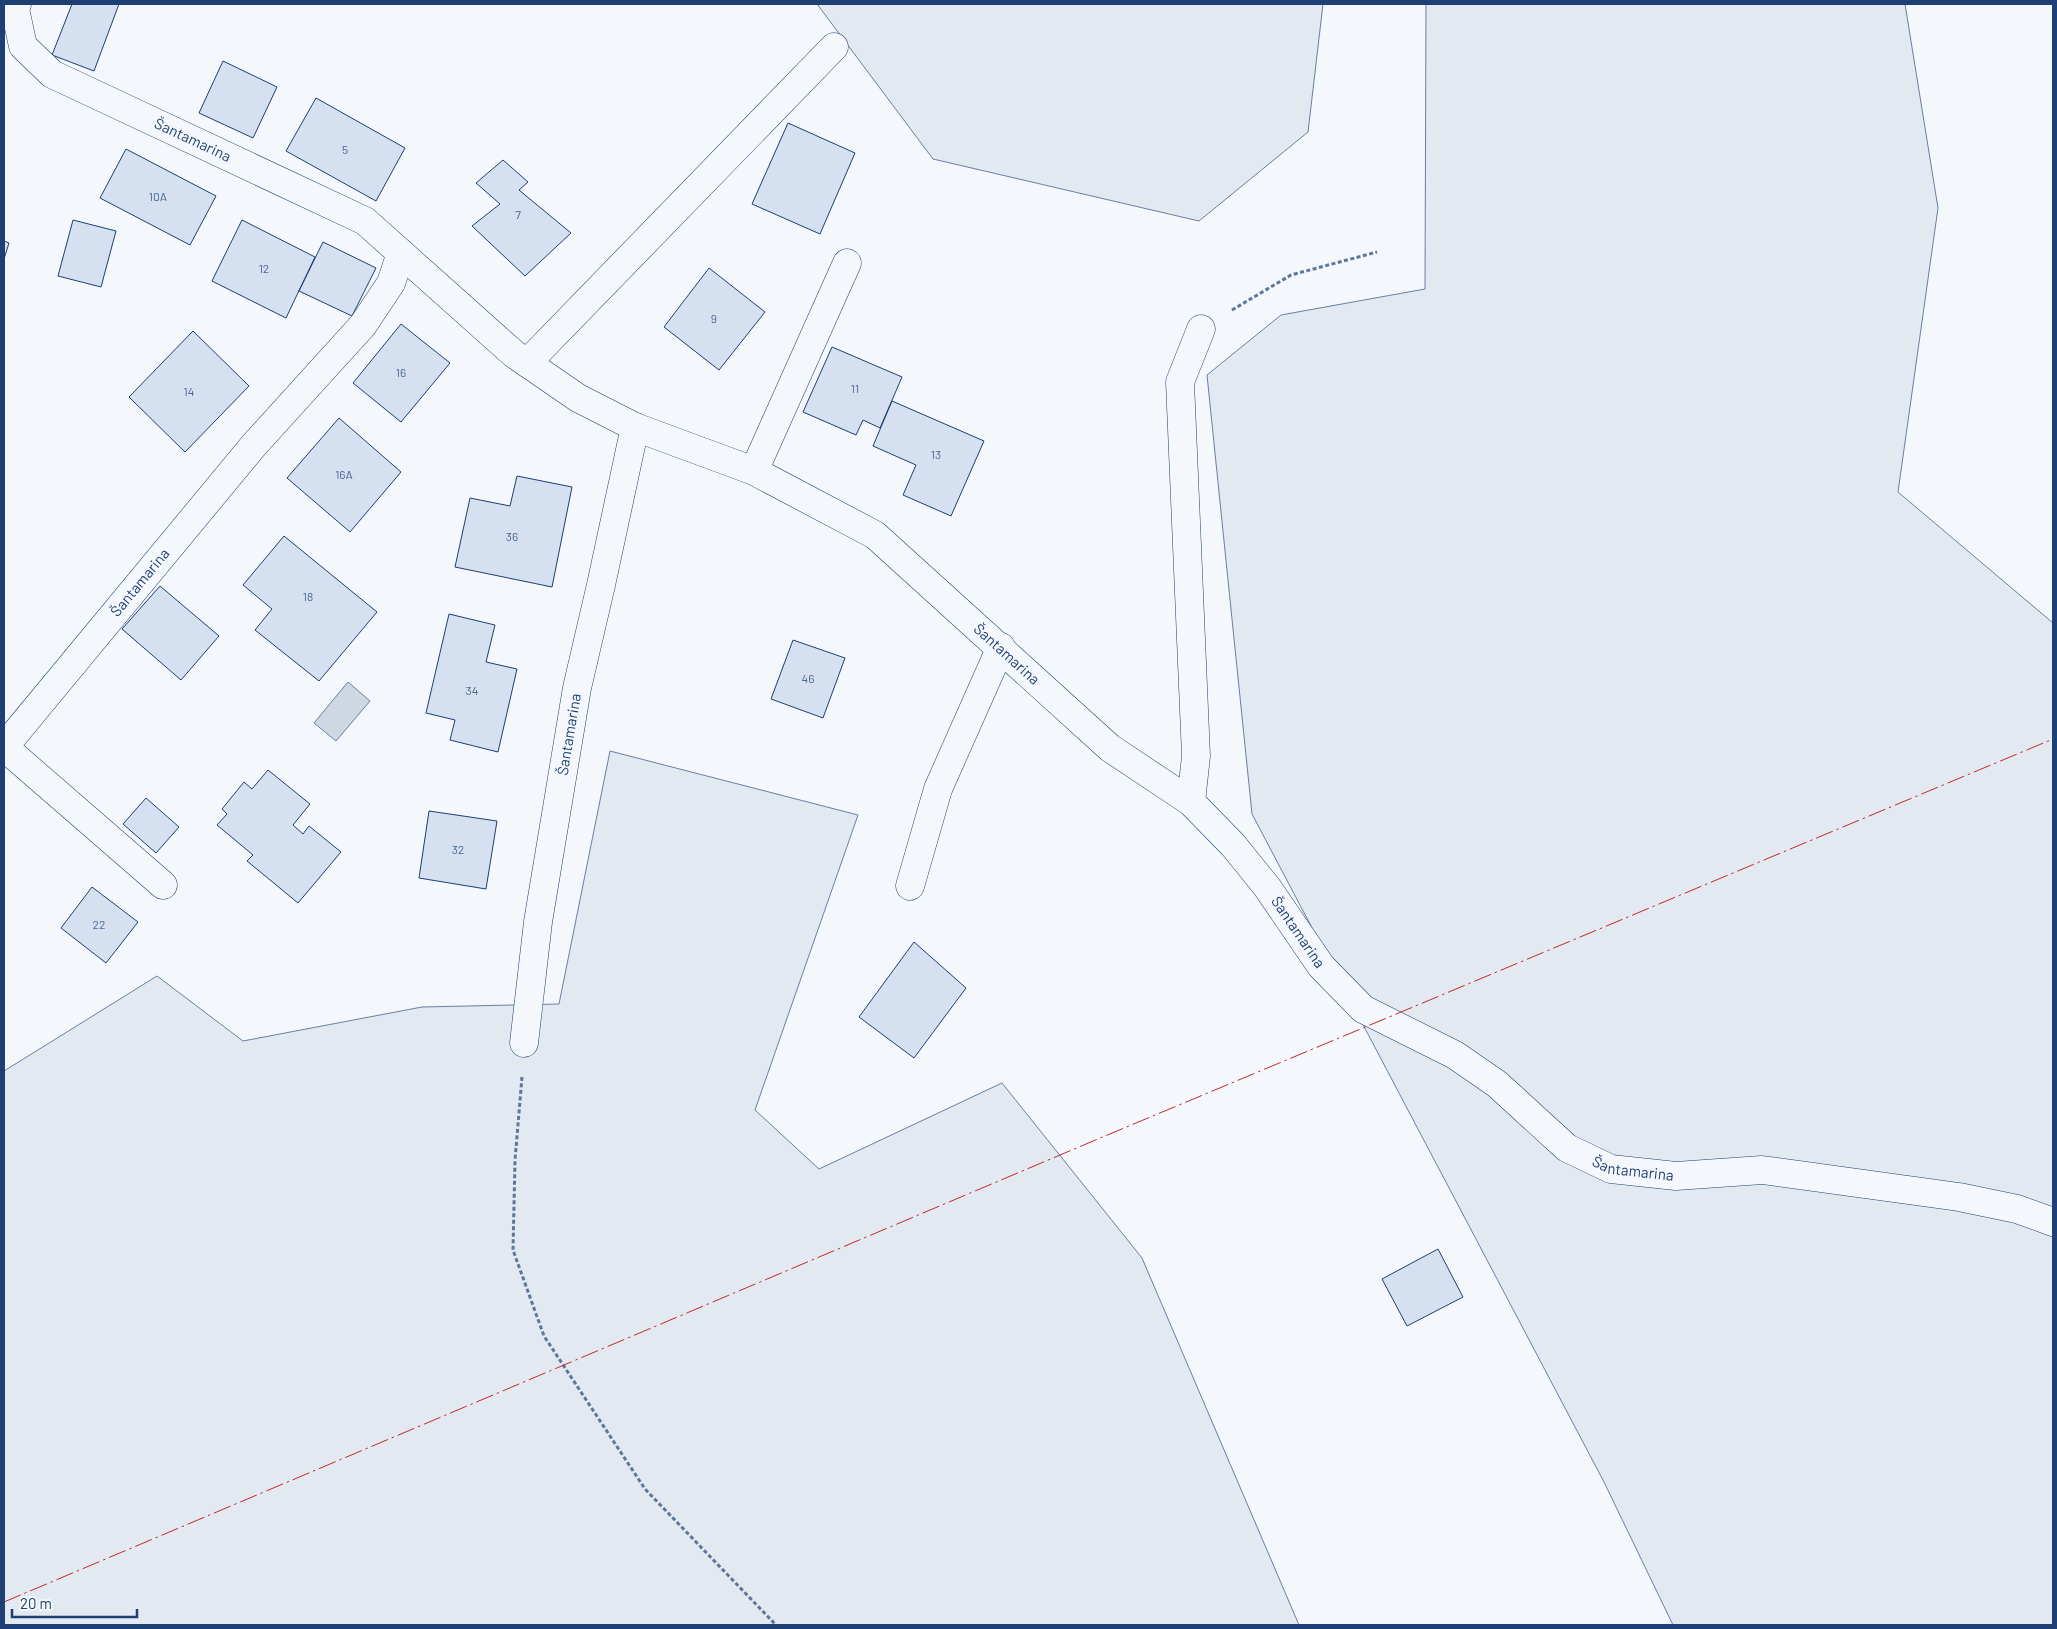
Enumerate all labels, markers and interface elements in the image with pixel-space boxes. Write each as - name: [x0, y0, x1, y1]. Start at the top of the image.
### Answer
- street label: Šantamarina: [152, 113, 234, 165]
- house number: 5: [342, 142, 348, 156]
- house number: 10A: [149, 189, 167, 203]
- house number: 7: [515, 207, 521, 221]
- house number: 12: [259, 261, 269, 275]
- house number: 9: [711, 311, 717, 325]
- house number: 16: [396, 365, 406, 379]
- house number: 11: [851, 381, 859, 395]
- house number: 14: [184, 384, 194, 398]
- house number: 13: [931, 447, 941, 461]
- house number: 16A: [335, 467, 353, 481]
- house number: 36: [506, 529, 518, 543]
- street label: Šantamarina: [106, 544, 173, 620]
- house number: 18: [303, 589, 313, 603]
- street label: Šantamarina: [971, 619, 1044, 688]
- house number: 46: [802, 671, 814, 685]
- house number: 34: [466, 683, 478, 697]
- street label: Šantamarina: [553, 692, 584, 777]
- house number: 32: [452, 842, 464, 856]
- street label: Šantamarina: [1268, 892, 1330, 971]
- house number: 22: [93, 917, 105, 931]
- street label: Šantamarina: [1590, 1151, 1675, 1184]
- scale bar: [12, 1586, 138, 1618]
- text: 20 m: [20, 1594, 52, 1612]

